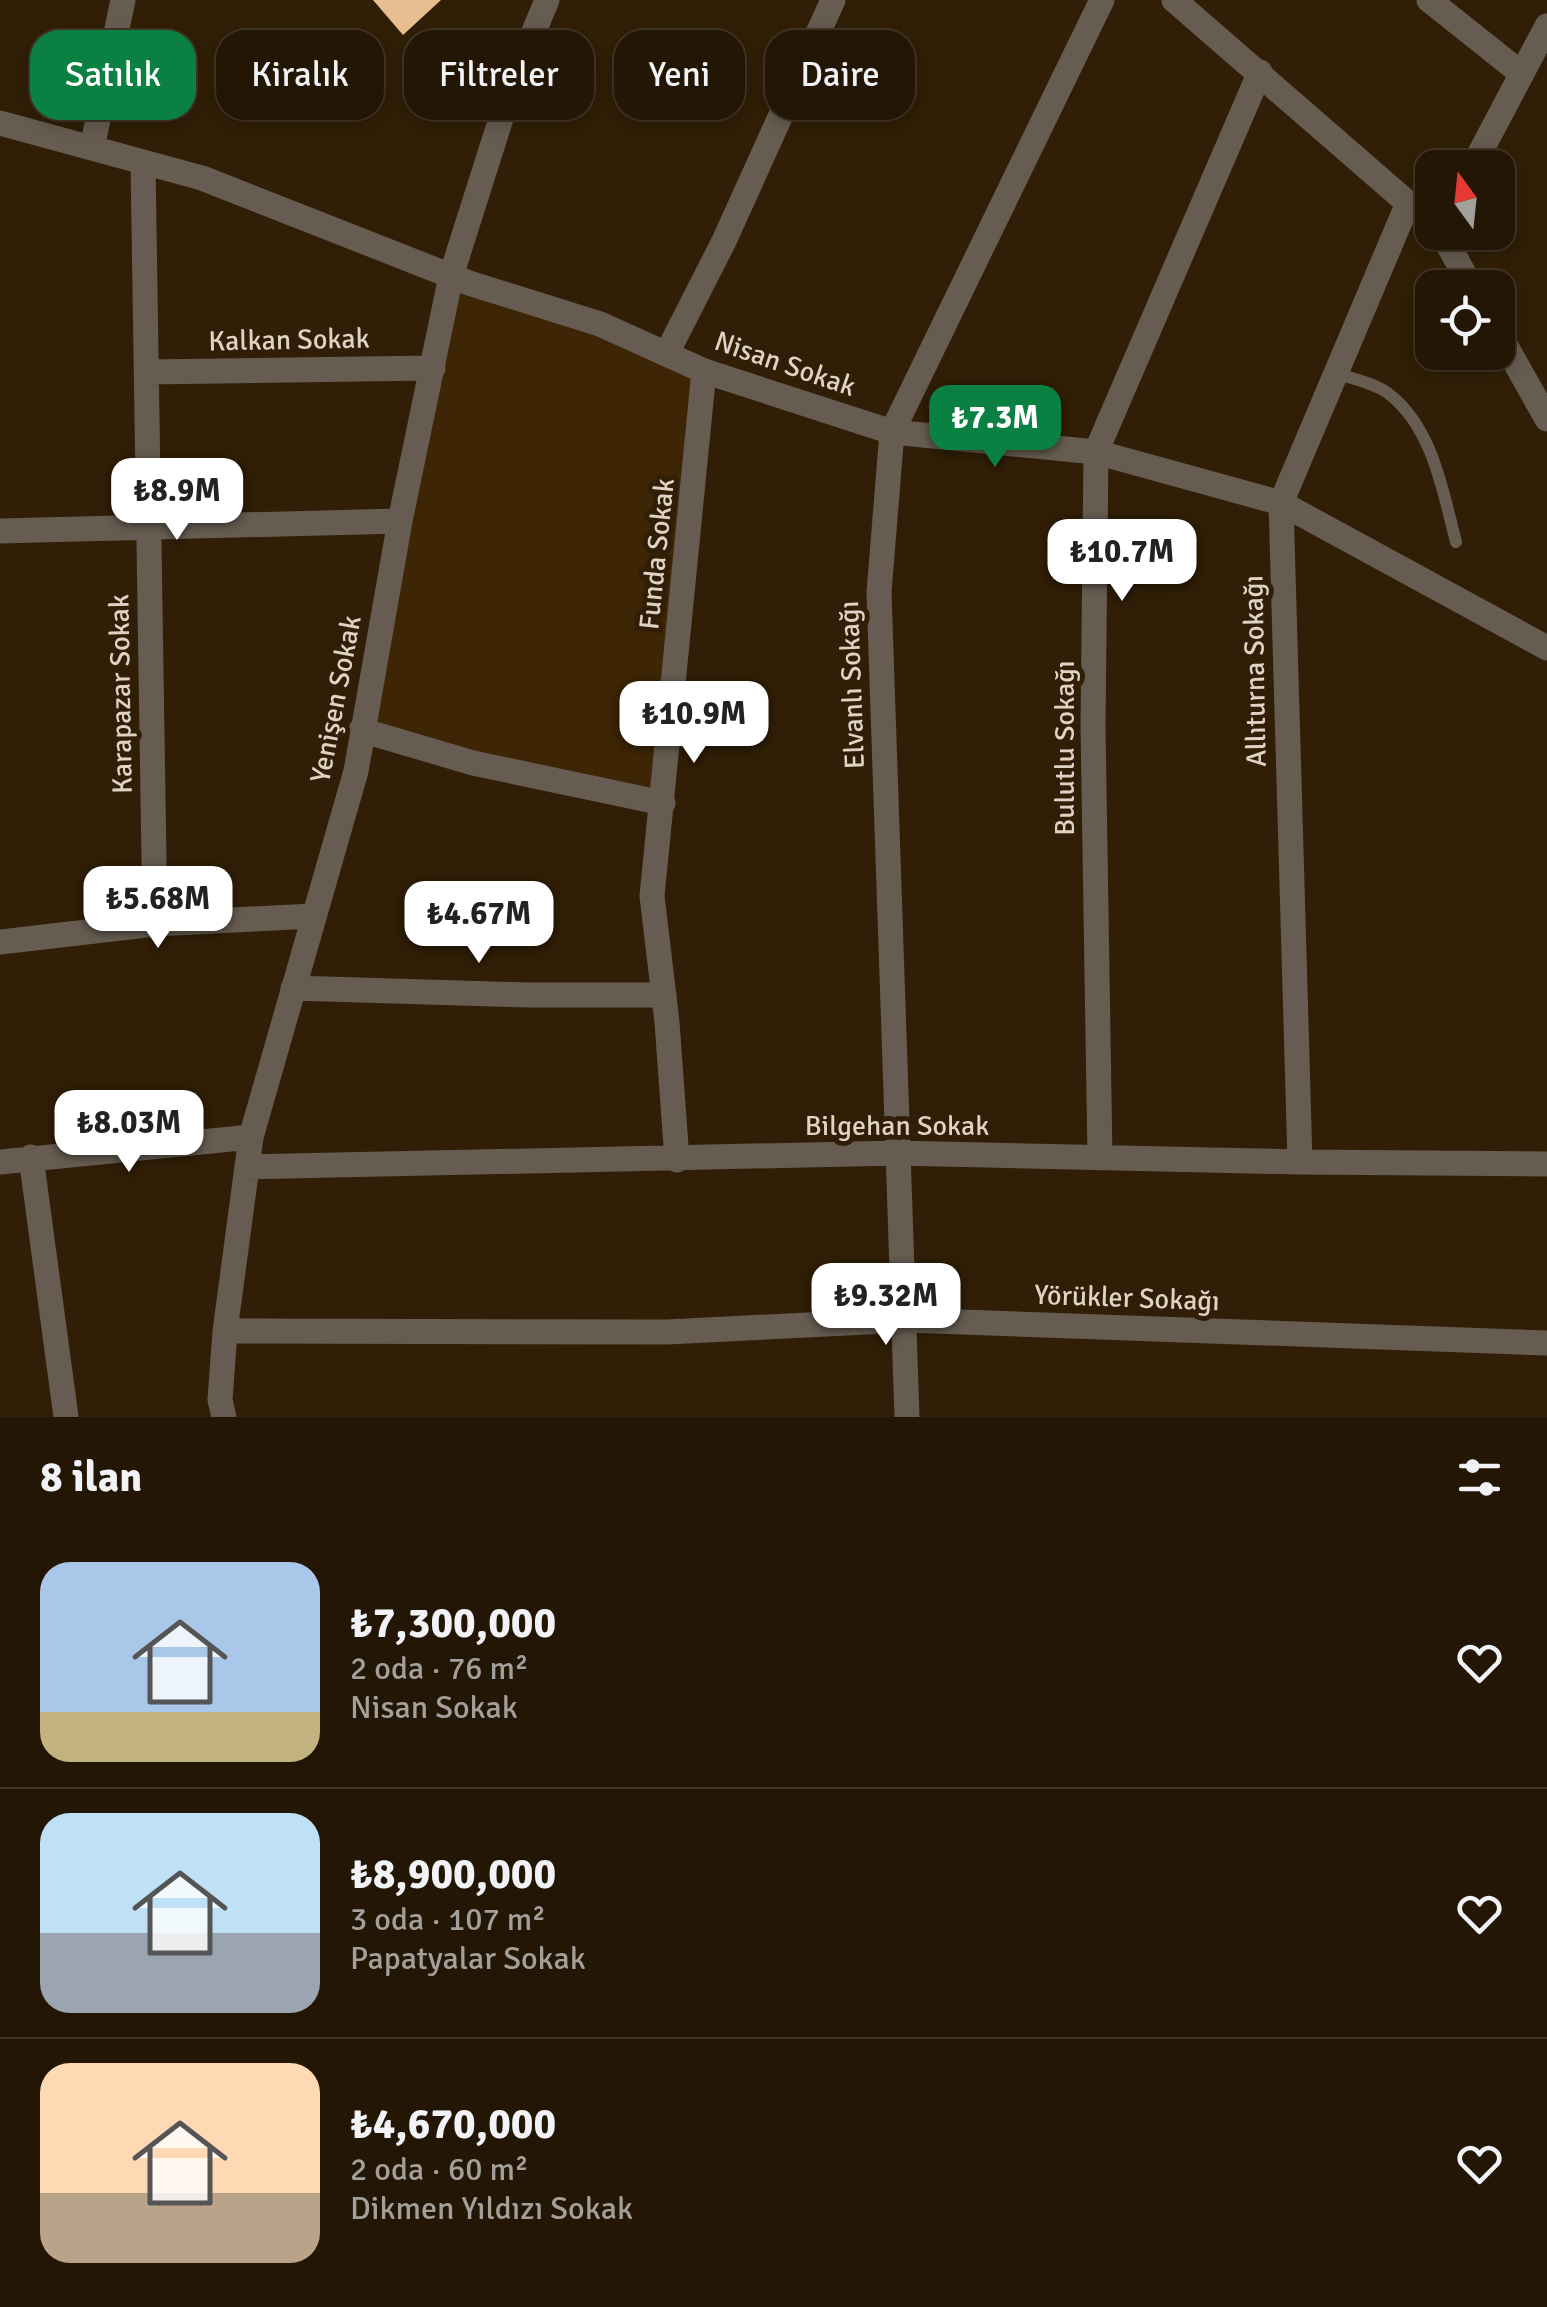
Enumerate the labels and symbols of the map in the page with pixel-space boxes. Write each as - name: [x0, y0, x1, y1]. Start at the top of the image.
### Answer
- north arrow: [1415, 150, 1515, 250]
- street label: Kalkan Sokak: [208, 322, 370, 358]
- street label: Nisan Sokak: [710, 324, 860, 404]
- pin: ₺7.3M: [925, 385, 1065, 470]
- pin: ₺8.9M: [107, 458, 247, 543]
- street label: Funda Sokak: [632, 477, 682, 631]
- pin: ₺10.7M: [1041, 519, 1203, 604]
- street label: Allıturna Sokağı: [1236, 575, 1274, 767]
- street label: Karapazar Sokak: [102, 594, 140, 794]
- street label: Elvanlı Sokağı: [832, 600, 872, 770]
- street label: Yenişen Sokak: [303, 613, 369, 785]
- street label: Bulutlu Sokağı: [1048, 660, 1082, 836]
- pin: ₺10.9M: [613, 681, 775, 766]
- pin: ₺5.68M: [77, 866, 239, 951]
- pin: ₺4.67M: [398, 881, 560, 966]
- pin: ₺8.03M: [48, 1090, 210, 1175]
- street label: Bilgehan Sokak: [805, 1109, 989, 1143]
- pin: ₺9.32M: [805, 1263, 967, 1348]
- street label: Yörükler Sokağı: [1034, 1278, 1220, 1318]

